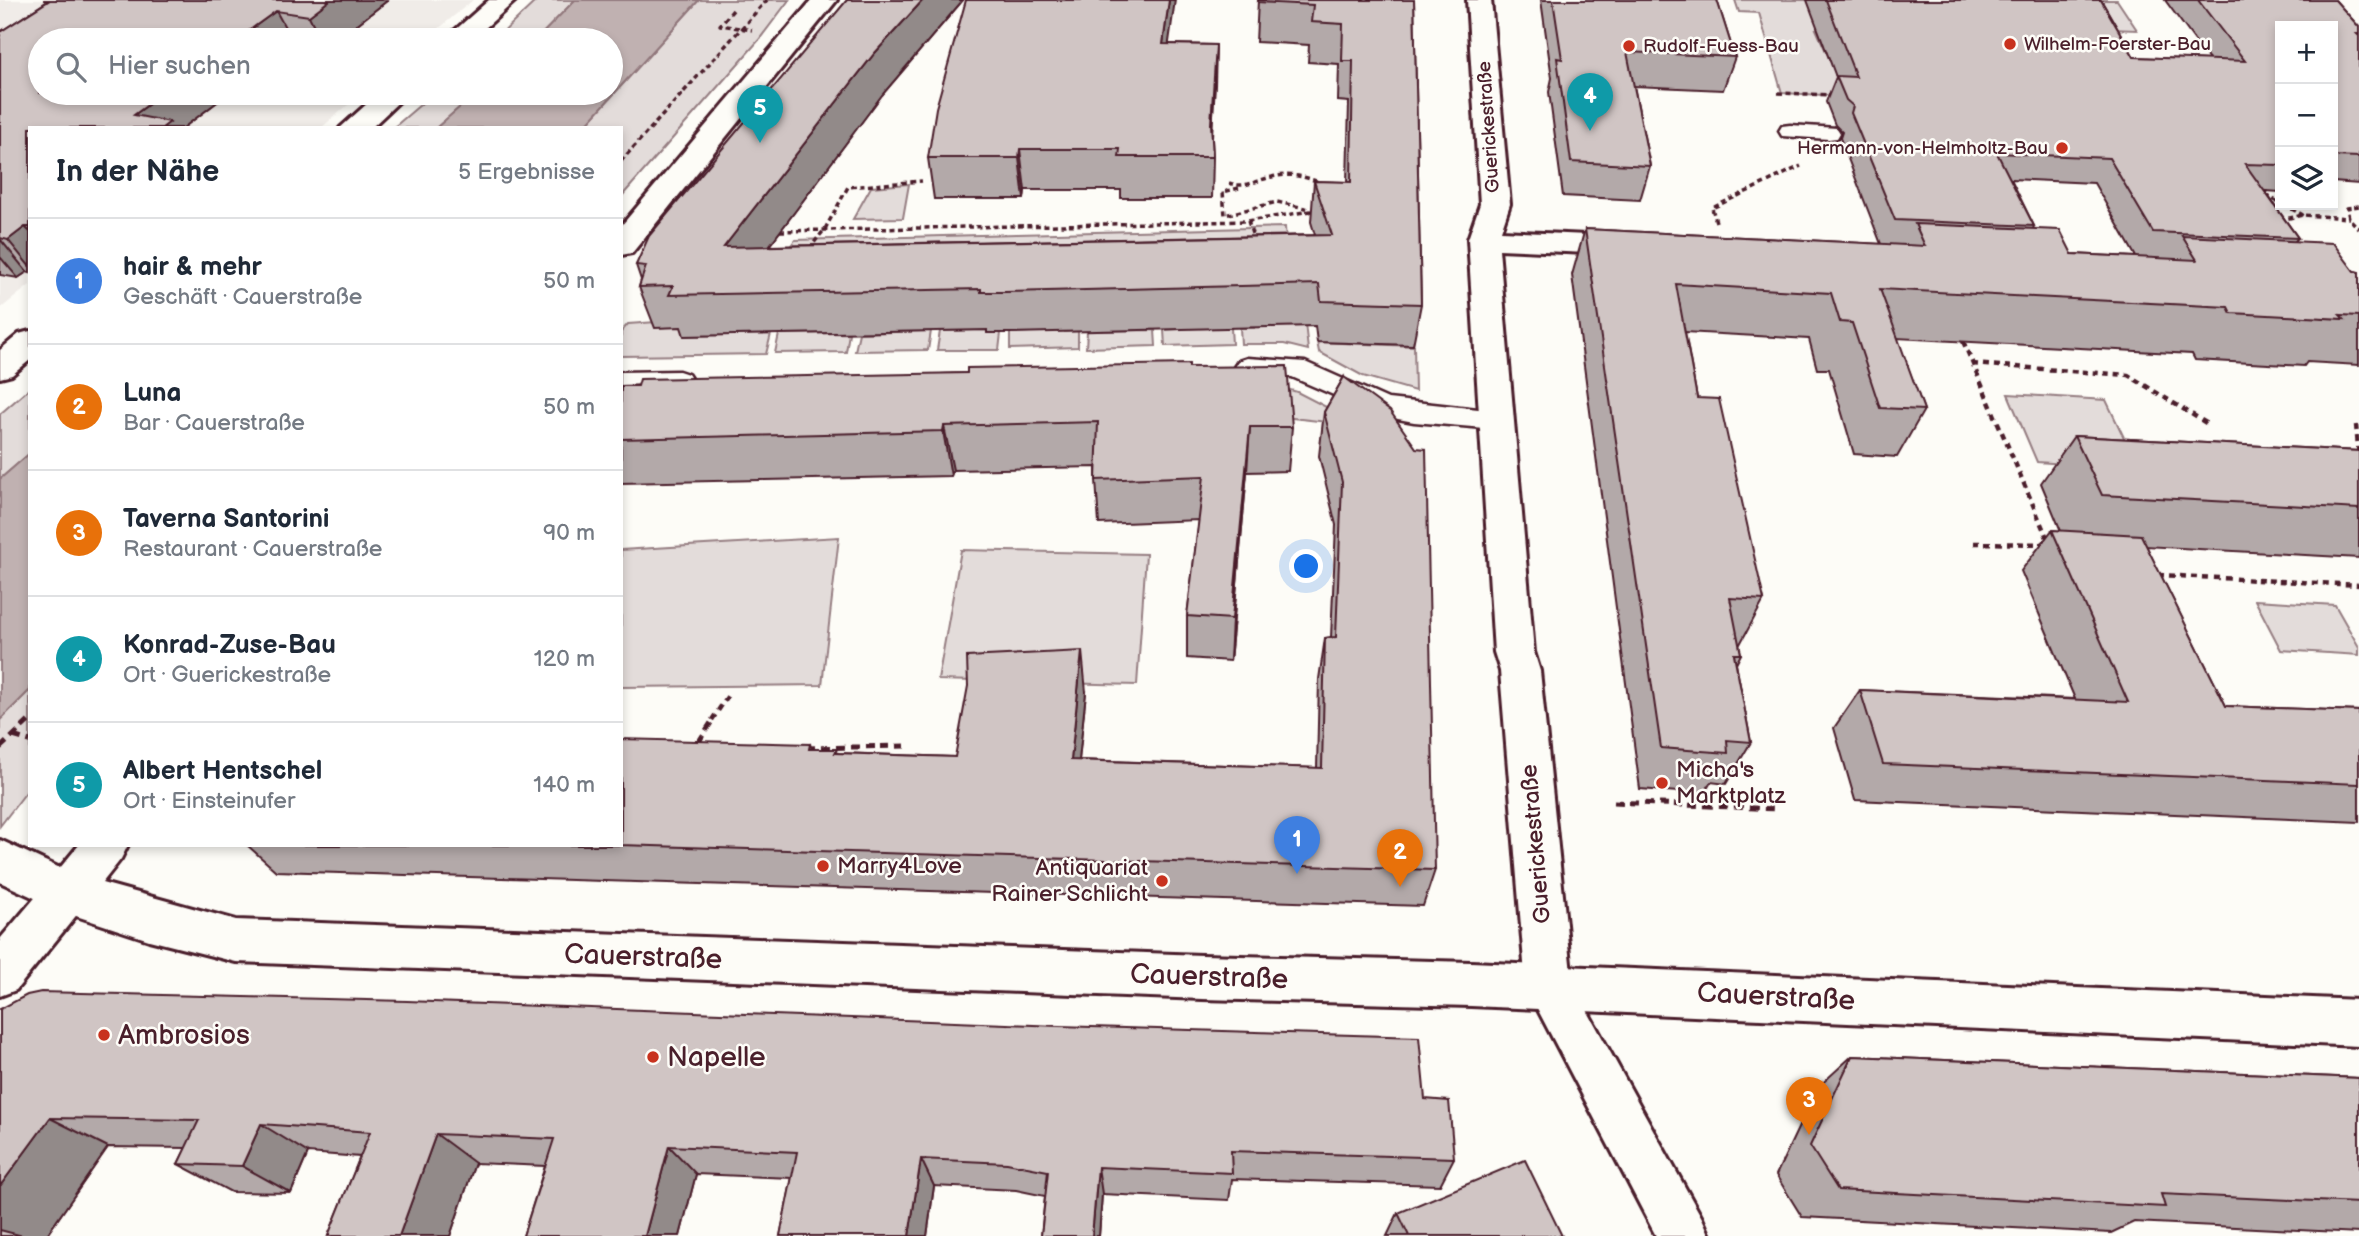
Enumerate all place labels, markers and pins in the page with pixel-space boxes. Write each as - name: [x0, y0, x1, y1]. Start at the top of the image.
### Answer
- place label: Wilhelm-Foerster-Bau: [2024, 33, 2211, 56]
- place label: Rudolf-Fuess-Bau: [1643, 35, 1799, 58]
- marker: Wilhelm-Foerster-Bau: [2002, 36, 2018, 52]
- marker: Rudolf-Fuess-Bau: [1621, 38, 1637, 54]
- pin: 4: [1567, 73, 1613, 131]
- pin: 5: [737, 85, 783, 143]
- place label: Hermann-von-Helmholtz-Bau: [1797, 137, 2048, 160]
- marker: Hermann-von-Helmholtz-Bau: [2054, 140, 2070, 156]
- place label: Micha's Marktplatz: [1676, 756, 1787, 810]
- marker: Micha's Marktplatz: [1654, 775, 1670, 791]
- pin: 1: [1274, 816, 1320, 874]
- pin: 2: [1377, 829, 1423, 887]
- place label: Marry4Love: [837, 852, 962, 880]
- place label: Antiquariat Rainer Schlicht: [991, 854, 1148, 908]
- marker: Marry4Love: [815, 858, 831, 874]
- marker: Antiquariat Rainer Schlicht: [1154, 873, 1170, 889]
- place label: Ambrosios: [118, 1019, 250, 1052]
- marker: Ambrosios: [96, 1027, 112, 1043]
- place label: Napelle: [667, 1041, 766, 1074]
- marker: Napelle: [645, 1049, 661, 1065]
- pin: 3: [1786, 1077, 1832, 1135]

